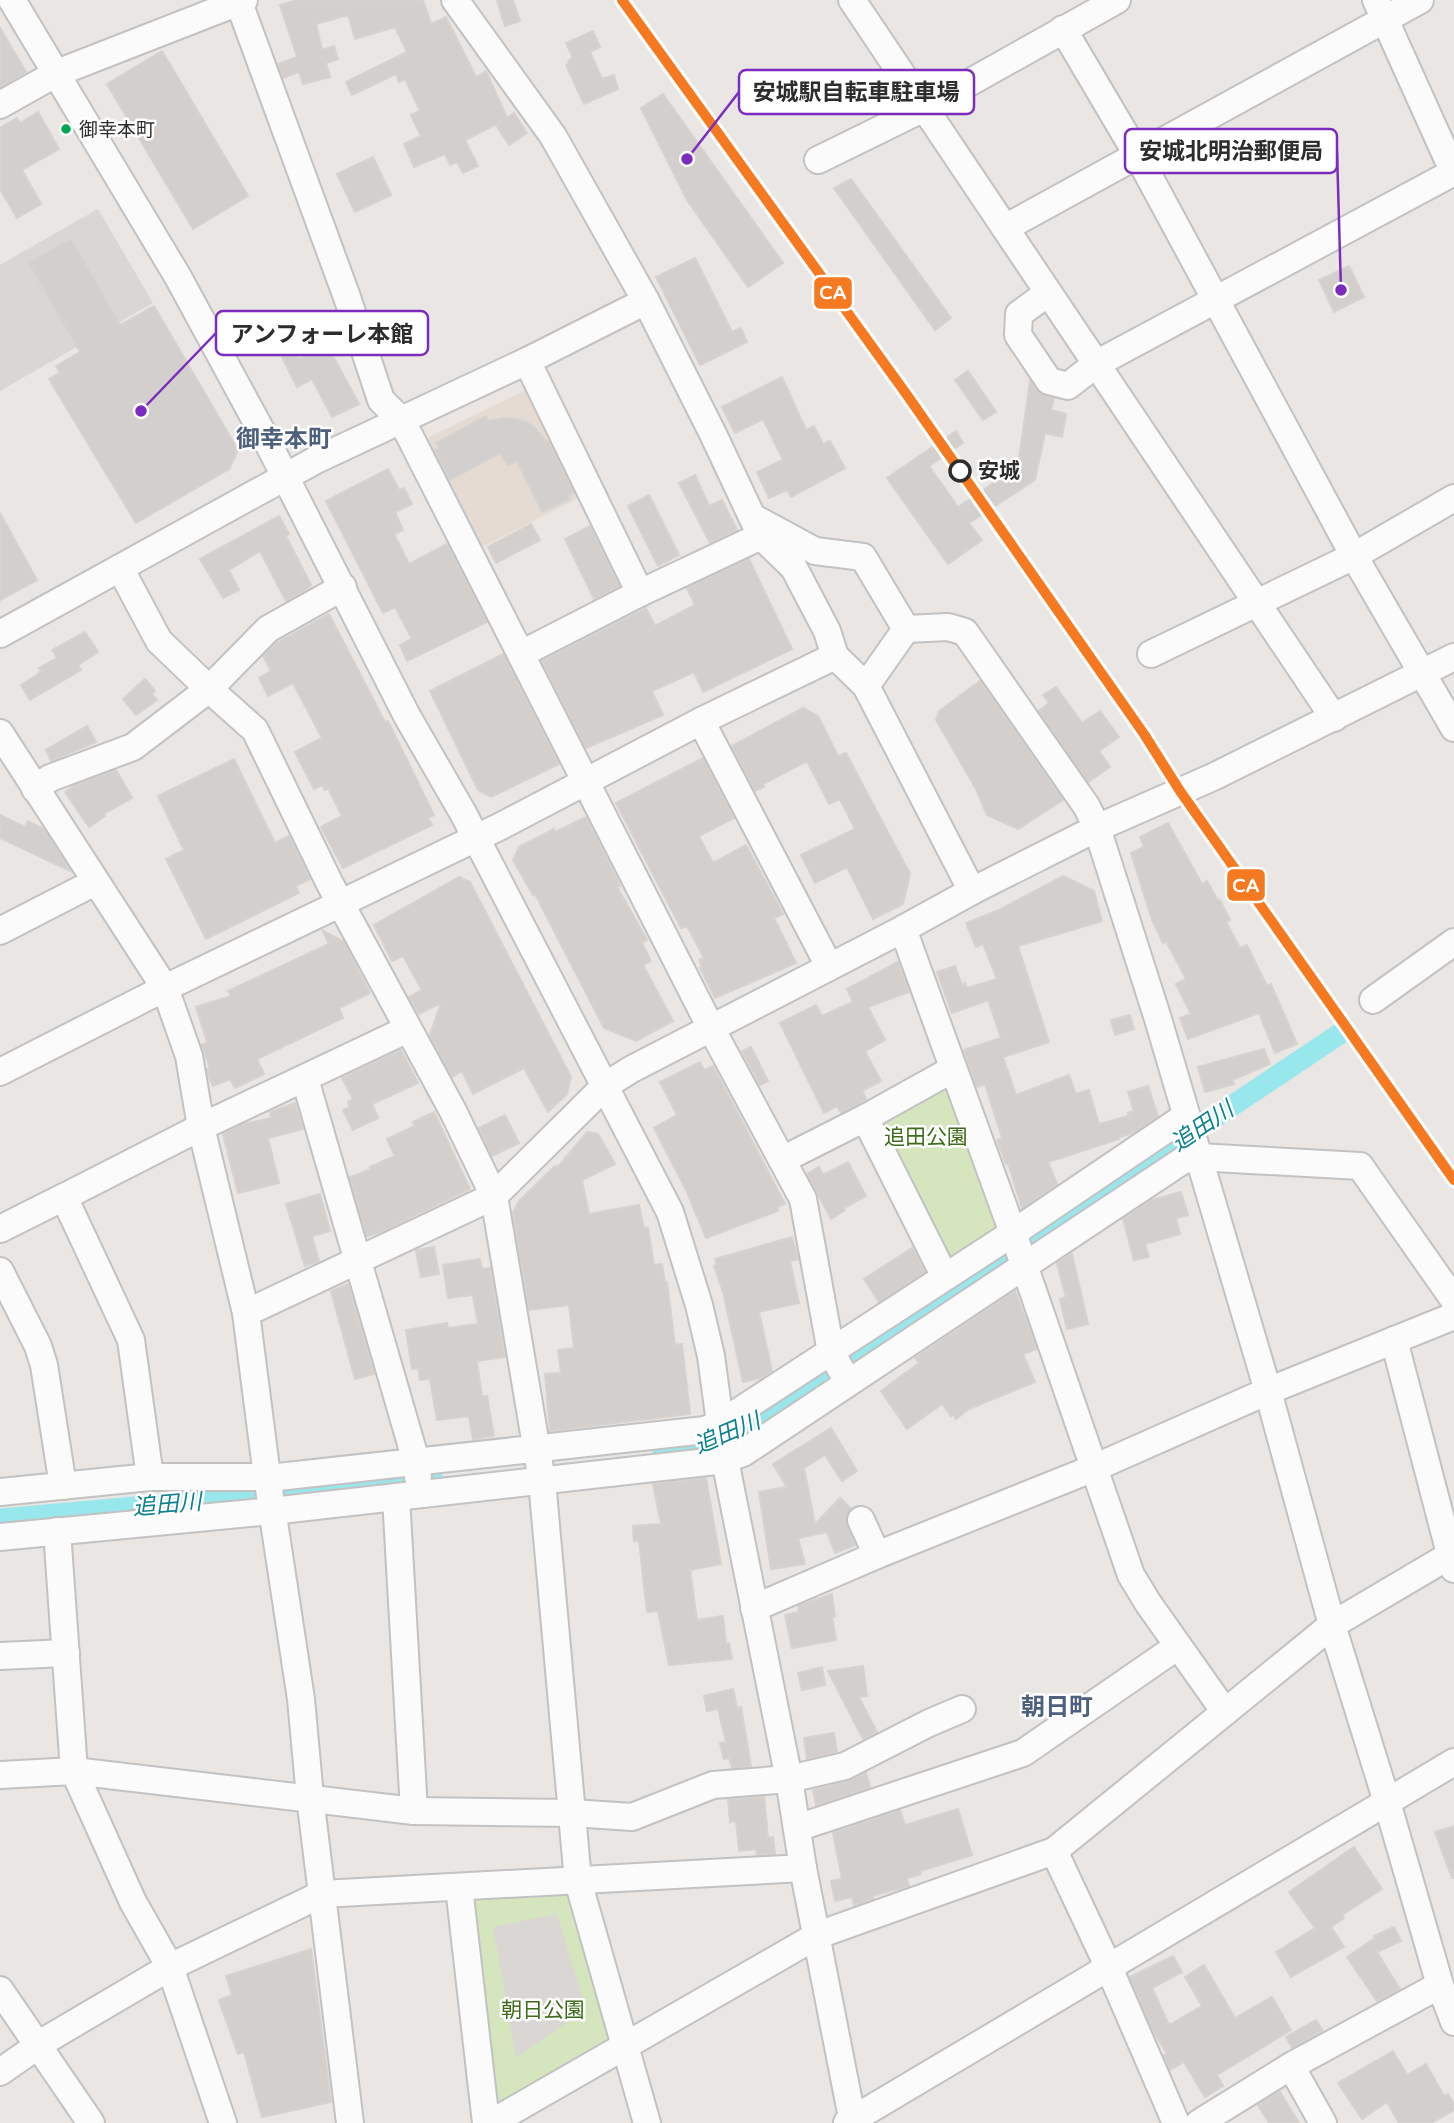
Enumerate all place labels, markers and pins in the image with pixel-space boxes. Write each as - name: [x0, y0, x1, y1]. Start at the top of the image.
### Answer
- callout: 安城駅自転車駐車場: [739, 70, 974, 114]
- place label: 御幸本町: [79, 119, 155, 141]
- marker: 御幸本町: [59, 122, 73, 136]
- callout: 安城北明治郵便局: [1125, 129, 1337, 173]
- callout: アンフォーレ本館: [216, 311, 428, 355]
- place label: 安城: [978, 459, 1020, 484]
- marker: 安城: [949, 460, 971, 482]

